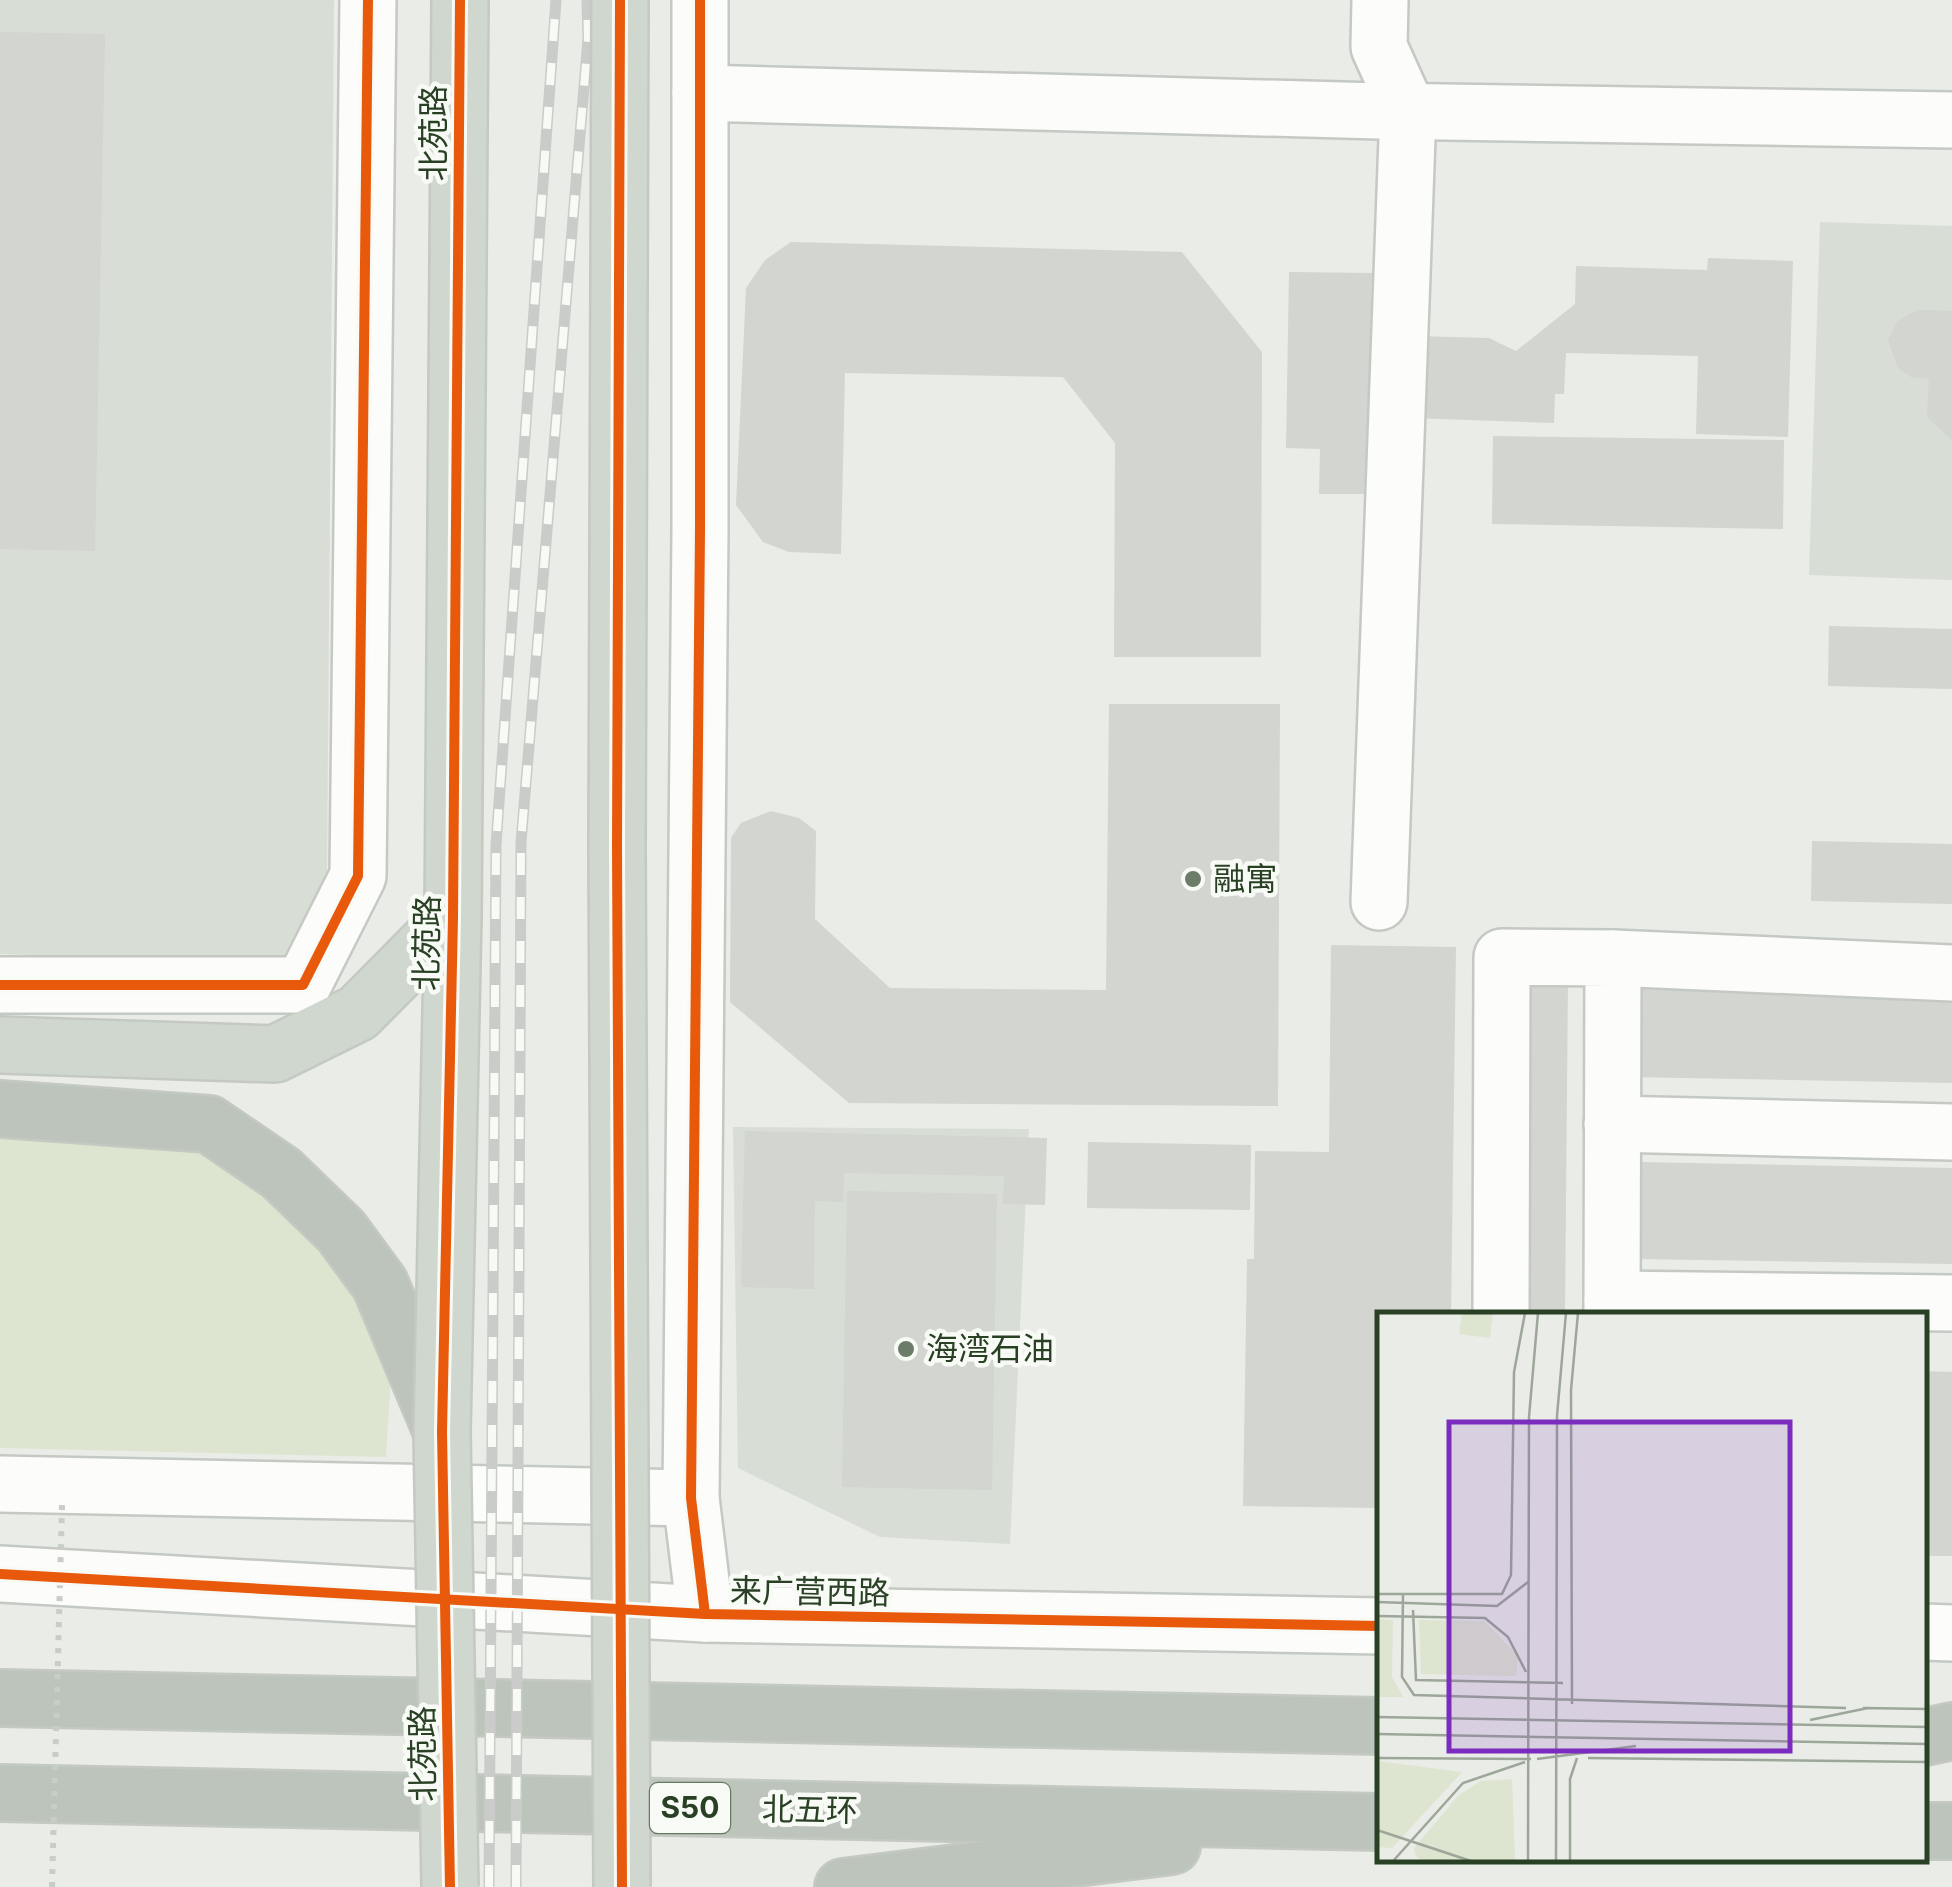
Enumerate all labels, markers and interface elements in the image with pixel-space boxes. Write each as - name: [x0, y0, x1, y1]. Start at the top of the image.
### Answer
- street label: 北苑路: [414, 85, 453, 181]
- place label: 融寓: [1213, 859, 1277, 898]
- marker: 融寓: [1182, 868, 1204, 890]
- street label: 北苑路: [406, 895, 447, 991]
- inset map: [1377, 1312, 1927, 1862]
- place label: 海湾石油: [926, 1329, 1054, 1368]
- marker: 海湾石油: [895, 1338, 917, 1360]
- street label: 来广营西路: [730, 1571, 890, 1612]
- street label: 北苑路: [402, 1706, 443, 1802]
- road number: S50: [650, 1783, 730, 1833]
- street label: 北五环: [762, 1789, 858, 1830]

